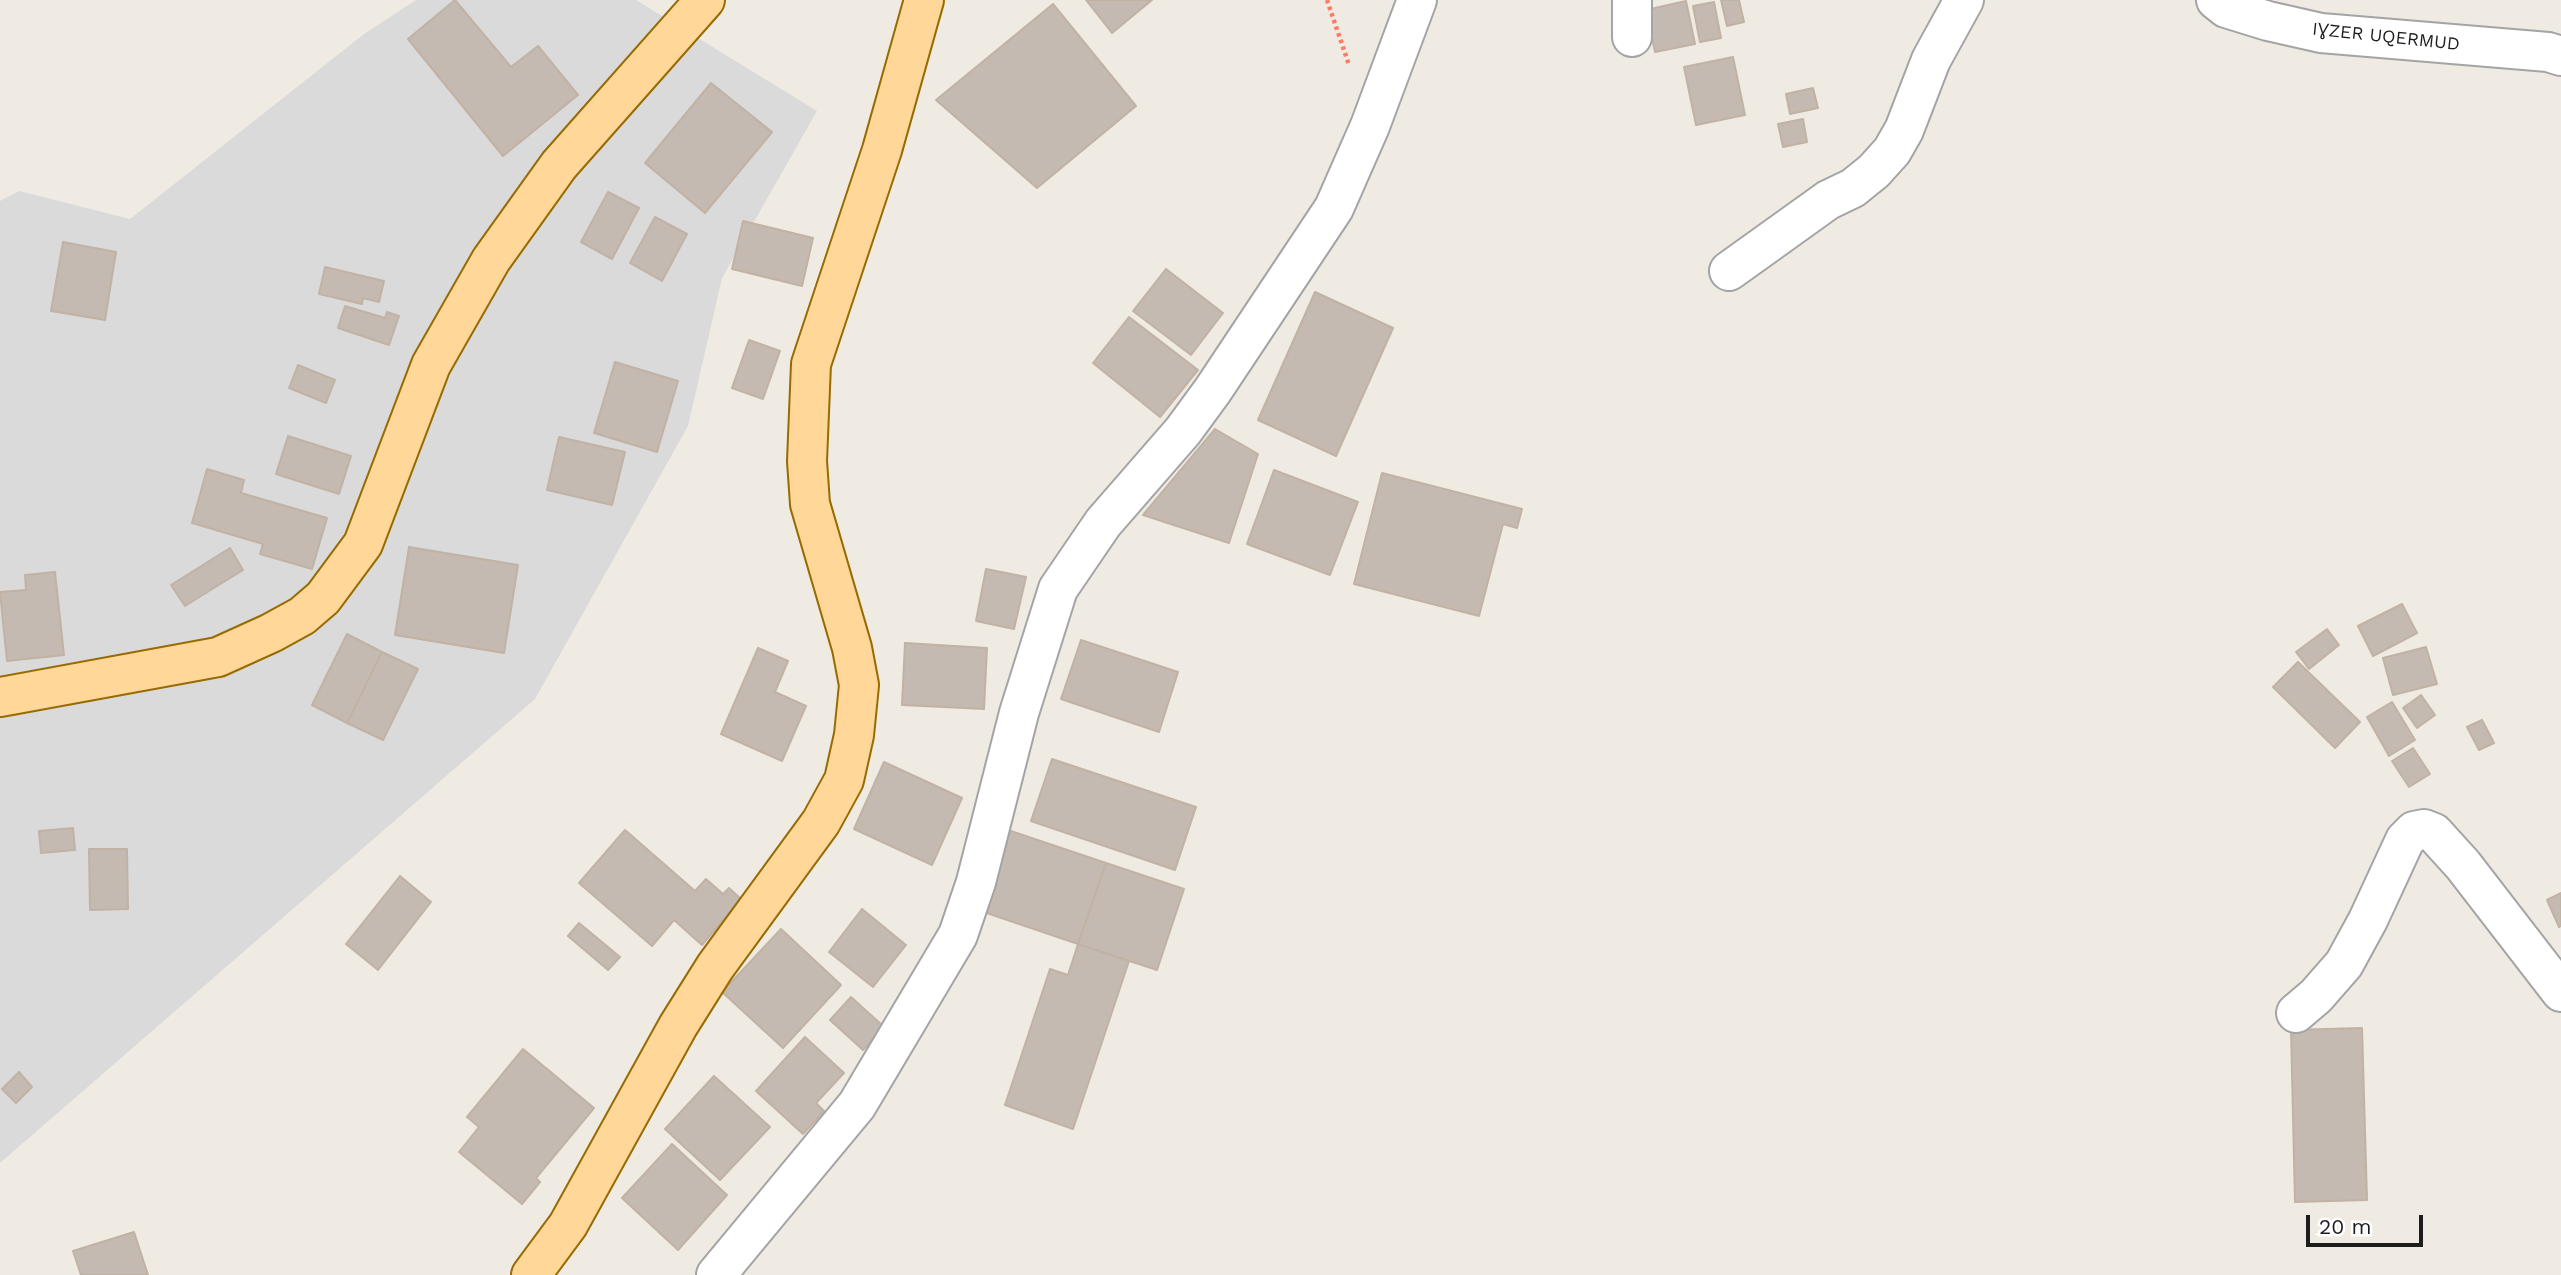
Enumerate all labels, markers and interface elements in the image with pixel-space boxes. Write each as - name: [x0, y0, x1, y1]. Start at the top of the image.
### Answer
- street label: IƔZER UQERMUD: [2311, 19, 2461, 55]
- scale bar: [2309, 1202, 2426, 1246]
- text: 20 m: [2319, 1214, 2371, 1239]

